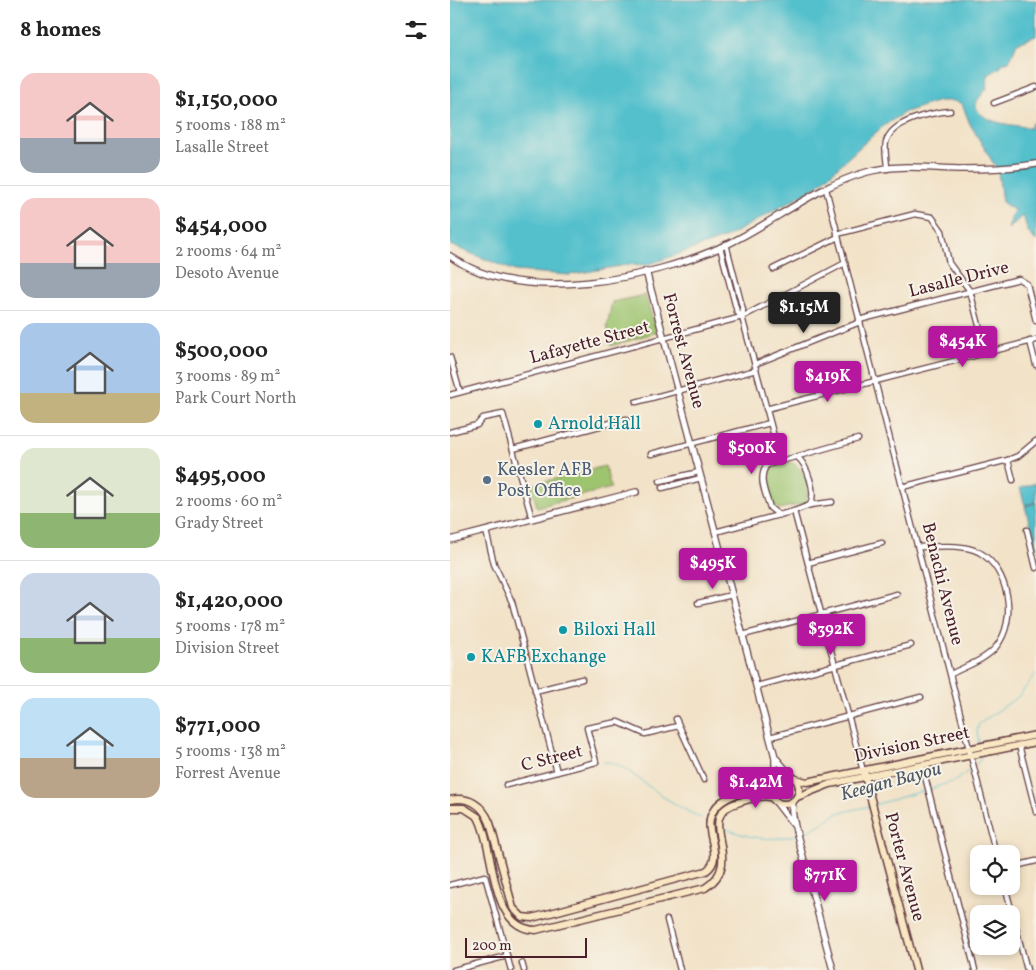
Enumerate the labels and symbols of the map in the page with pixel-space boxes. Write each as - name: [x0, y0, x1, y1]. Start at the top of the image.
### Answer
- street label: Lasalle Drive: [906, 255, 1012, 305]
- street label: Forrest Avenue: [656, 290, 710, 412]
- pin: $1.15M: [763, 292, 845, 334]
- street label: Lafayette Street: [527, 315, 653, 371]
- pin: $454K: [928, 326, 998, 368]
- pin: $419K: [793, 360, 863, 403]
- place label: Arnold Hall: [548, 412, 641, 437]
- marker: Arnold Hall: [532, 418, 544, 430]
- pin: $500K: [717, 432, 787, 475]
- place label: Keesler AFB Post Office: [497, 458, 592, 504]
- marker: Keesler AFB Post Office: [481, 474, 493, 486]
- street label: Benachi Avenue: [915, 520, 969, 648]
- pin: $495K: [678, 548, 748, 590]
- pin: $392K: [796, 614, 866, 656]
- place label: Biloxi Hall: [573, 618, 656, 643]
- marker: Biloxi Hall: [557, 624, 569, 636]
- place label: KAFB Exchange: [481, 645, 606, 670]
- marker: KAFB Exchange: [465, 651, 477, 663]
- street label: Division Street: [852, 721, 972, 769]
- street label: C Street: [519, 739, 585, 779]
- water label: Keegan Bayou: [838, 756, 945, 808]
- pin: $1.42M: [715, 766, 797, 809]
- street label: Porter Avenue: [877, 810, 931, 924]
- pin: $771K: [790, 860, 860, 902]
- scale bar: [465, 935, 588, 958]

